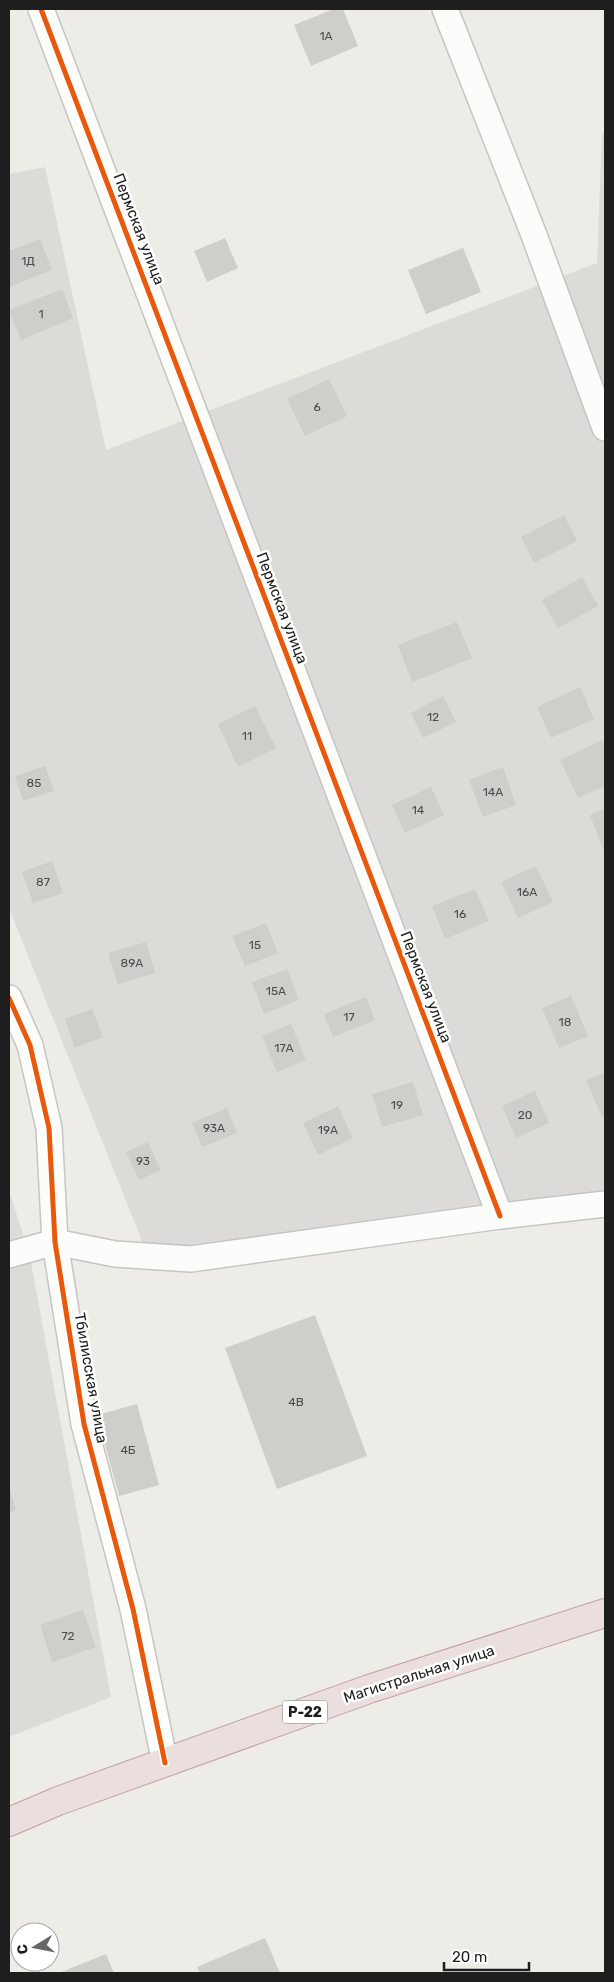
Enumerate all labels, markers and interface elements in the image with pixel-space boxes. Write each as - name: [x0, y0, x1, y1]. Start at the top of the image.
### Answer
- house number: 1А: [319, 29, 333, 43]
- street label: Пермская улица: [109, 171, 169, 287]
- house number: 1Д: [21, 254, 35, 268]
- house number: 1: [38, 307, 44, 321]
- house number: 6: [313, 400, 321, 414]
- street label: Пермская улица: [252, 550, 312, 666]
- house number: 12: [427, 710, 439, 724]
- house number: 11: [242, 729, 252, 743]
- house number: 85: [27, 776, 41, 790]
- house number: 14А: [483, 785, 503, 799]
- house number: 14: [412, 803, 425, 817]
- house number: 87: [36, 875, 50, 889]
- house number: 16А: [517, 885, 537, 899]
- house number: 16: [454, 907, 466, 921]
- street label: Пермская улица: [396, 929, 456, 1045]
- house number: 15: [249, 938, 261, 952]
- house number: 89А: [121, 956, 143, 970]
- house number: 15А: [266, 984, 286, 998]
- house number: 17: [343, 1010, 355, 1024]
- house number: 18: [559, 1015, 571, 1029]
- house number: 17А: [274, 1041, 294, 1055]
- house number: 19: [391, 1098, 403, 1112]
- house number: 20: [518, 1108, 532, 1122]
- house number: 93А: [203, 1121, 225, 1135]
- house number: 19А: [318, 1123, 338, 1137]
- house number: 93: [136, 1154, 150, 1168]
- street label: Тбилисская улица: [71, 1311, 111, 1445]
- house number: 4В: [288, 1395, 304, 1409]
- house number: 4Б: [120, 1443, 136, 1457]
- house number: 72: [61, 1629, 75, 1643]
- street label: Магистральная улица: [341, 1641, 497, 1707]
- road number: Р-22: [282, 1700, 328, 1724]
- north arrow: [10, 1922, 60, 1972]
- scale bar: [444, 1940, 529, 1972]
- text: С: [13, 1943, 32, 1955]
- text: 20 m: [452, 1948, 487, 1966]

